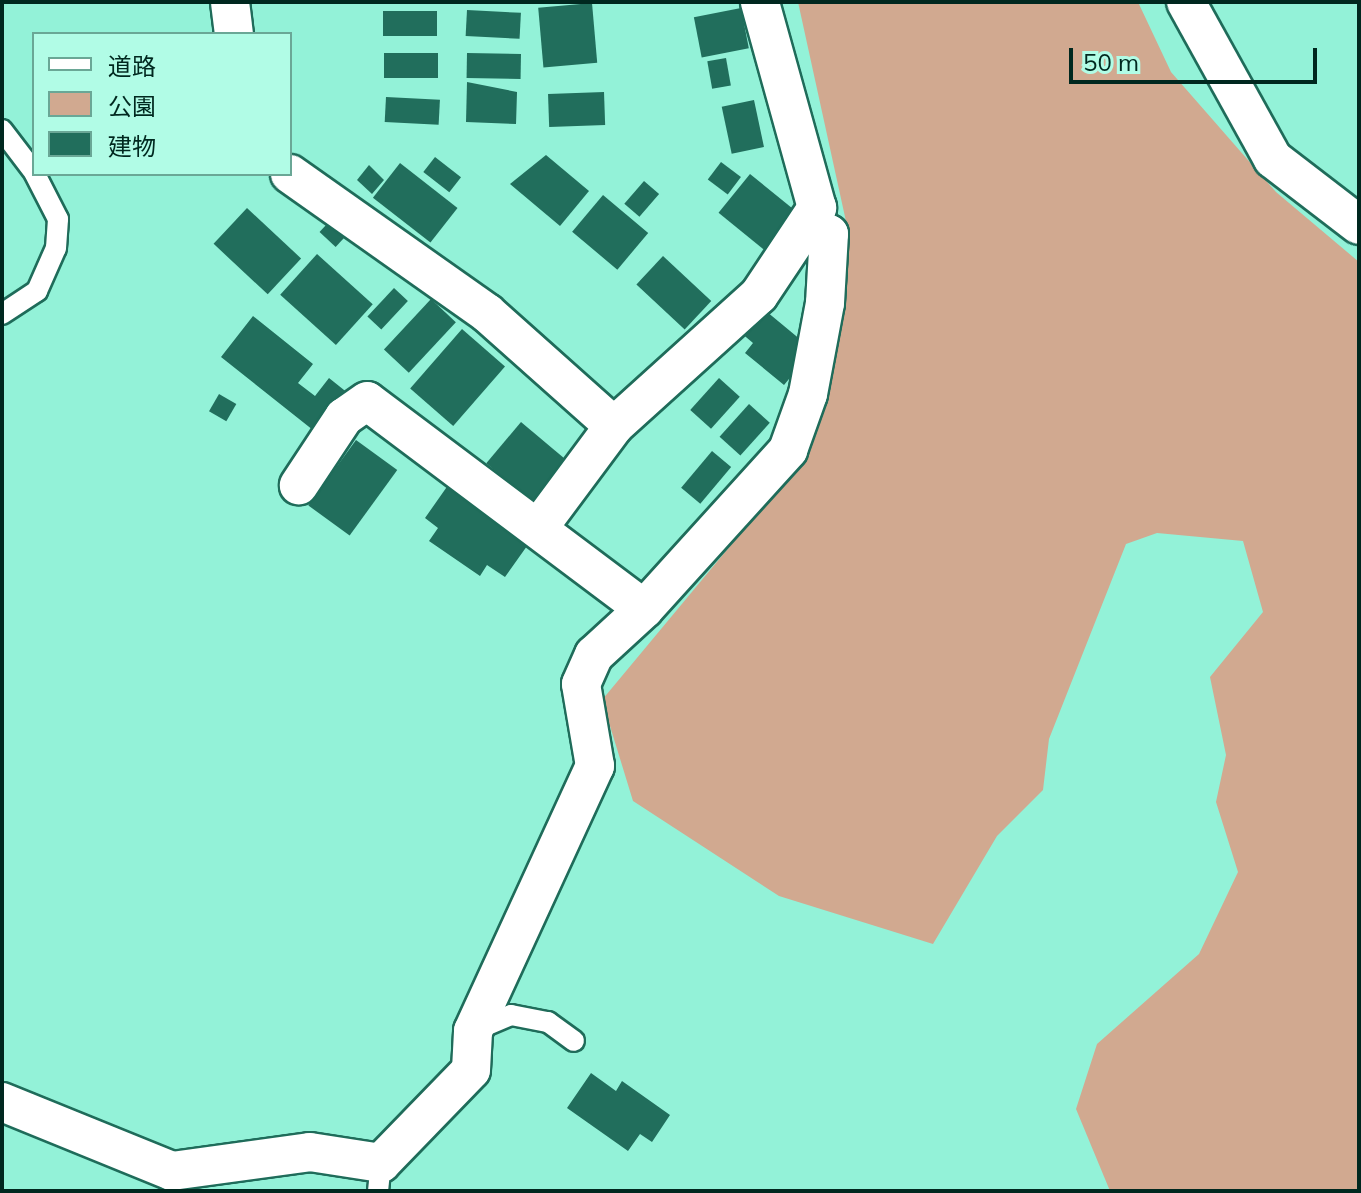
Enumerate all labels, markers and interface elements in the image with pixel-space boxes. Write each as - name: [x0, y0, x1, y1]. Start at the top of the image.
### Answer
- legend: [32, 32, 292, 176]
- scale bar: [1073, 32, 1321, 82]
- text: 50 m: [1083, 47, 1139, 77]
- text: 道路: [108, 51, 156, 81]
- text: 公園: [108, 91, 156, 121]
- text: 建物: [108, 131, 156, 161]

